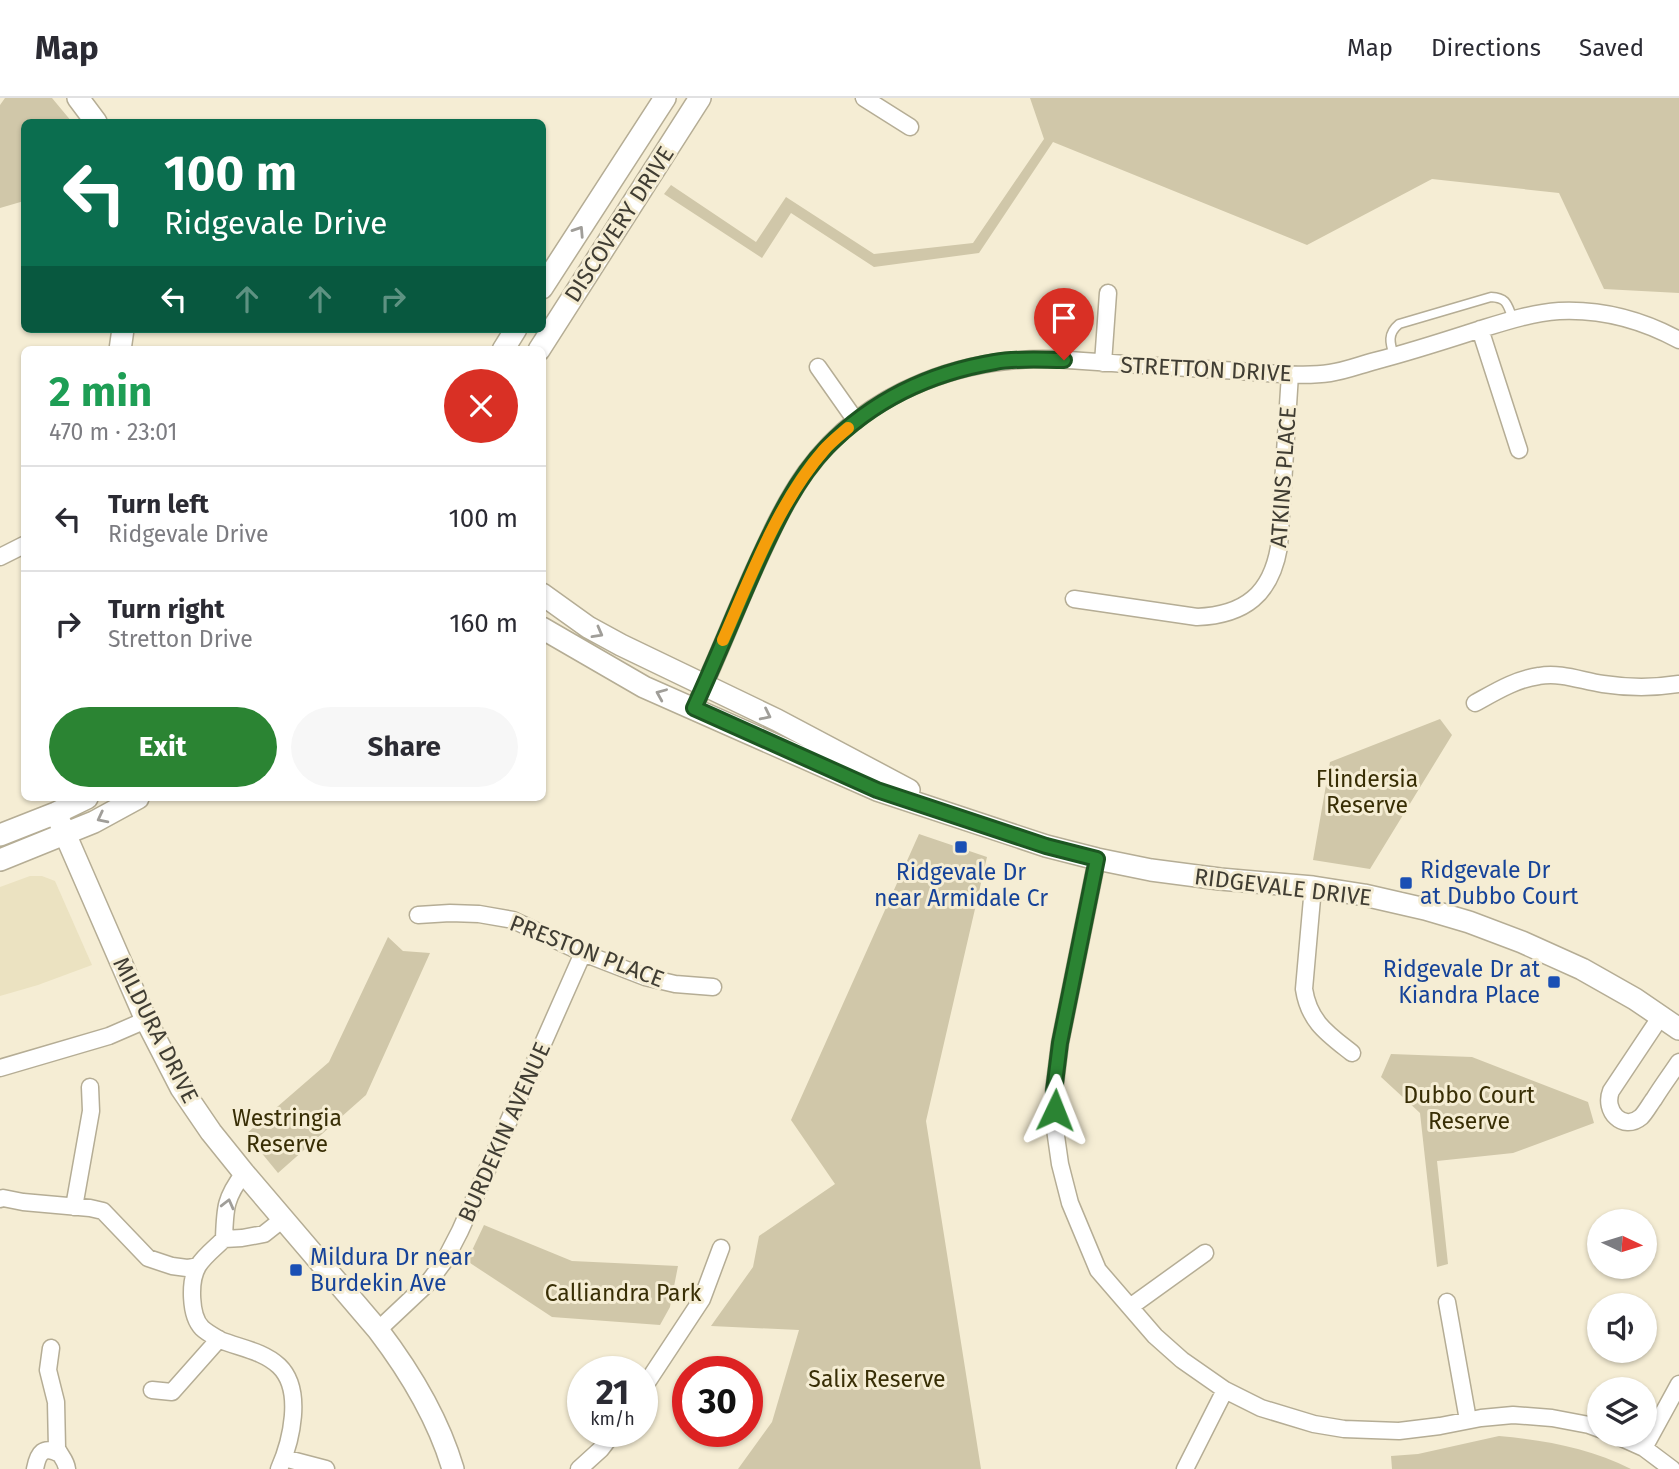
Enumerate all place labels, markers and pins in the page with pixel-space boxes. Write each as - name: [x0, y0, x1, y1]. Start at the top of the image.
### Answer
- pin: [1034, 288, 1094, 360]
- marker: Ridgevale Dr near Armidale Cr: [953, 839, 969, 855]
- place label: Ridgevale Dr at Dubbo Court: [1420, 856, 1579, 910]
- place label: Ridgevale Dr near Armidale Cr: [874, 858, 1048, 912]
- marker: Ridgevale Dr at Dubbo Court: [1398, 875, 1414, 891]
- place label: Ridgevale Dr at Kiandra Place: [1383, 955, 1541, 1009]
- marker: Ridgevale Dr at Kiandra Place: [1546, 974, 1562, 990]
- place label: Mildura Dr near Burdekin Ave: [310, 1243, 472, 1297]
- marker: Mildura Dr near Burdekin Ave: [288, 1262, 304, 1278]

